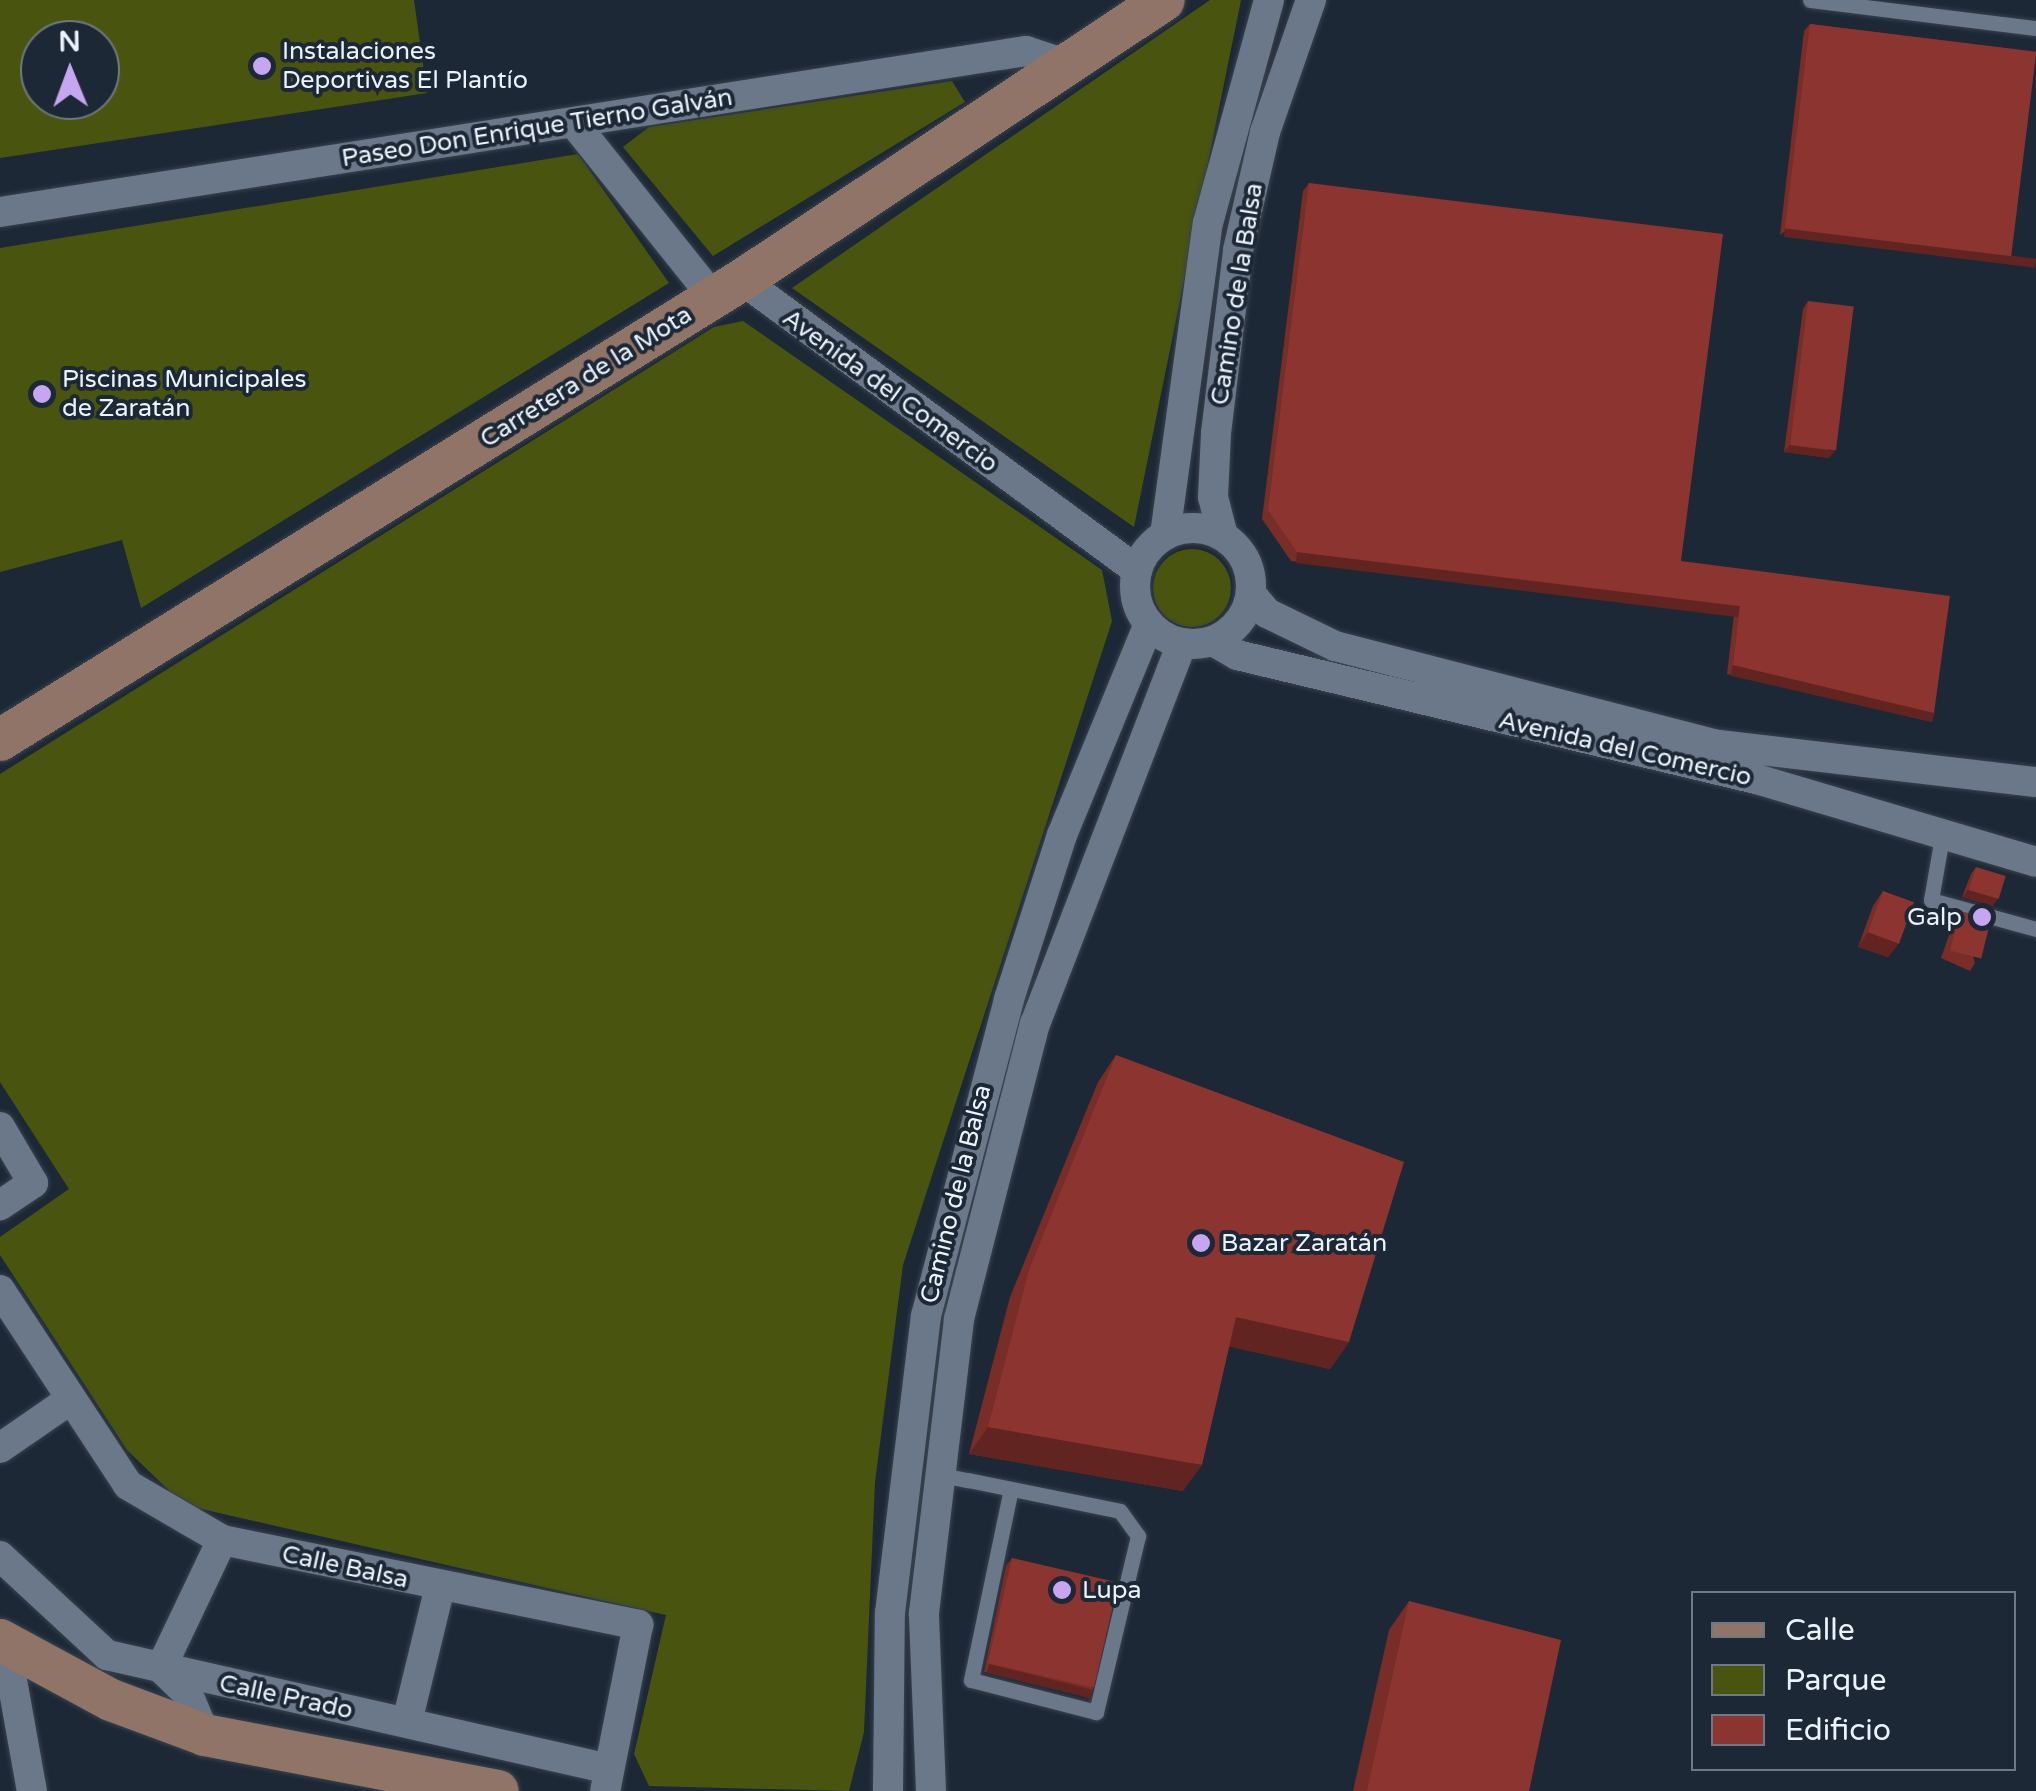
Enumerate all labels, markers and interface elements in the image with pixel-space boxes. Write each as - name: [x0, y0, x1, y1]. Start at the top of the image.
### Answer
- north arrow: [20, 20, 120, 120]
- text: N: [58, 25, 81, 59]
- place label: Instalaciones Deportivas El Plantío: [282, 37, 528, 96]
- marker: Instalaciones Deportivas El Plantío: [251, 55, 273, 77]
- street label: Paseo Don Enrique Tierno Galván: [340, 82, 734, 174]
- street label: Camino de la Balsa: [1205, 181, 1269, 407]
- street label: Carretera de la Mota: [475, 300, 697, 454]
- street label: Avenida del Comercio: [777, 303, 1003, 479]
- place label: Piscinas Municipales de Zaratán: [62, 365, 306, 424]
- marker: Piscinas Municipales de Zaratán: [31, 383, 53, 405]
- street label: Avenida del Comercio: [1496, 705, 1754, 793]
- place label: Galp: [1907, 902, 1962, 932]
- marker: Galp: [1971, 906, 1993, 928]
- street label: Camino de la Balsa: [914, 1082, 998, 1306]
- place label: Bazar Zaratán: [1221, 1228, 1387, 1258]
- marker: Bazar Zaratán: [1190, 1232, 1212, 1254]
- street label: Calle Balsa: [279, 1539, 411, 1595]
- place label: Lupa: [1082, 1575, 1141, 1605]
- marker: Lupa: [1051, 1579, 1073, 1601]
- legend: [1691, 1591, 2016, 1771]
- text: Calle: [1785, 1612, 1855, 1649]
- text: Parque: [1785, 1662, 1886, 1699]
- street label: Calle Prado: [217, 1668, 355, 1726]
- text: Edificio: [1785, 1712, 1891, 1749]

